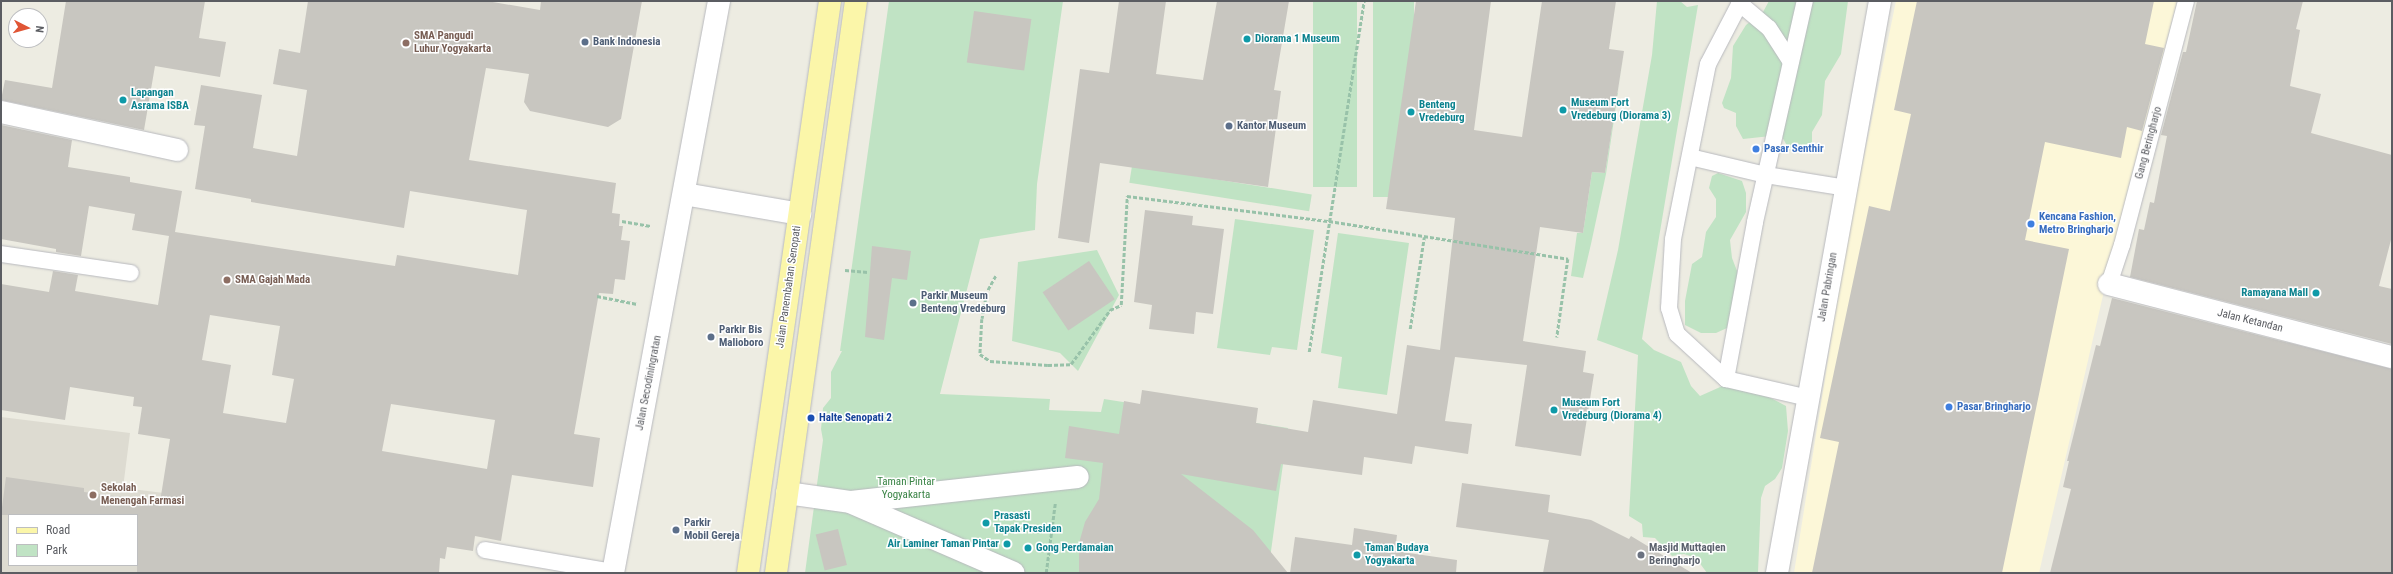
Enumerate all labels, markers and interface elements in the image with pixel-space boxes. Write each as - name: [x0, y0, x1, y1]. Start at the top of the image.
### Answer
- north arrow: [8, 8, 48, 48]
- text: N: [33, 25, 46, 33]
- place label: SMA Pangudi Luhur Yogyakarta: [414, 30, 491, 56]
- place label: Diorama 1 Museum: [1255, 32, 1340, 46]
- marker: Diorama 1 Museum: [1242, 34, 1252, 44]
- place label: Bank Indonesia: [593, 35, 660, 49]
- marker: Bank Indonesia: [580, 37, 590, 47]
- marker: SMA Pangudi Luhur Yogyakarta: [401, 38, 411, 48]
- place label: Lapangan Asrama ISBA: [131, 87, 189, 113]
- marker: Lapangan Asrama ISBA: [118, 95, 128, 105]
- place label: Museum Fort Vredeburg (Diorama 3): [1571, 97, 1671, 123]
- place label: Benteng Vredeburg: [1419, 99, 1465, 125]
- marker: Museum Fort Vredeburg (Diorama 3): [1558, 105, 1568, 115]
- street label: Gang Beringharjo: [2133, 105, 2165, 181]
- marker: Benteng Vredeburg: [1406, 107, 1416, 117]
- place label: Kantor Museum: [1237, 119, 1306, 133]
- marker: Kantor Museum: [1224, 121, 1234, 131]
- place label: Pasar Senthir: [1764, 142, 1824, 156]
- marker: Pasar Senthir: [1751, 144, 1761, 154]
- place label: Kencana Fashion, Metro Bringharjo: [2039, 211, 2116, 237]
- marker: Kencana Fashion, Metro Bringharjo: [2026, 219, 2036, 229]
- street label: Jalan Panembahan Senopati: [774, 225, 804, 349]
- street label: Jalan Pabringan: [1815, 251, 1841, 323]
- place label: SMA Gajah Mada: [235, 273, 310, 287]
- marker: SMA Gajah Mada: [222, 275, 232, 285]
- place label: Ramayana Mall: [2241, 286, 2308, 300]
- marker: Ramayana Mall: [2311, 288, 2321, 298]
- place label: Parkir Museum Benteng Vredeburg: [921, 290, 1006, 316]
- marker: Parkir Museum Benteng Vredeburg: [908, 298, 918, 308]
- street label: Jalan Ketandan: [2216, 306, 2284, 336]
- place label: Parkir Bis Malioboro: [719, 324, 763, 350]
- marker: Parkir Bis Malioboro: [706, 332, 716, 342]
- street label: Jalan Secodiningratan: [633, 334, 665, 432]
- place label: Museum Fort Vredeburg (Diorama 4): [1562, 397, 1662, 423]
- place label: Pasar Bringharjo: [1957, 400, 2031, 414]
- marker: Pasar Bringharjo: [1944, 402, 1954, 412]
- marker: Museum Fort Vredeburg (Diorama 4): [1549, 405, 1559, 415]
- place label: Halte Senopati 2: [819, 411, 892, 425]
- marker: Halte Senopati 2: [806, 413, 816, 423]
- park label: Taman Pintar Yogyakarta: [877, 476, 935, 502]
- place label: Sekolah Menengah Farmasi: [101, 482, 184, 508]
- marker: Sekolah Menengah Farmasi: [88, 490, 98, 500]
- place label: Prasasti Tapak Presiden: [994, 510, 1062, 536]
- legend: [8, 514, 138, 566]
- place label: Parkir Mobil Gereja: [684, 517, 740, 543]
- marker: Prasasti Tapak Presiden: [981, 518, 991, 528]
- text: Road: [46, 523, 70, 537]
- marker: Parkir Mobil Gereja: [671, 525, 681, 535]
- place label: Air Laminer Taman Pintar: [887, 537, 999, 551]
- marker: Air Laminer Taman Pintar: [1002, 539, 1012, 549]
- place label: Gong Perdamaian: [1036, 541, 1114, 555]
- place label: Taman Budaya Yogyakarta: [1365, 542, 1429, 568]
- place label: Masjid Muttaqien Beringharjo: [1649, 542, 1726, 568]
- text: Park: [46, 543, 67, 557]
- marker: Gong Perdamaian: [1023, 543, 1033, 553]
- marker: Taman Budaya Yogyakarta: [1352, 550, 1362, 560]
- marker: Masjid Muttaqien Beringharjo: [1636, 550, 1646, 560]

